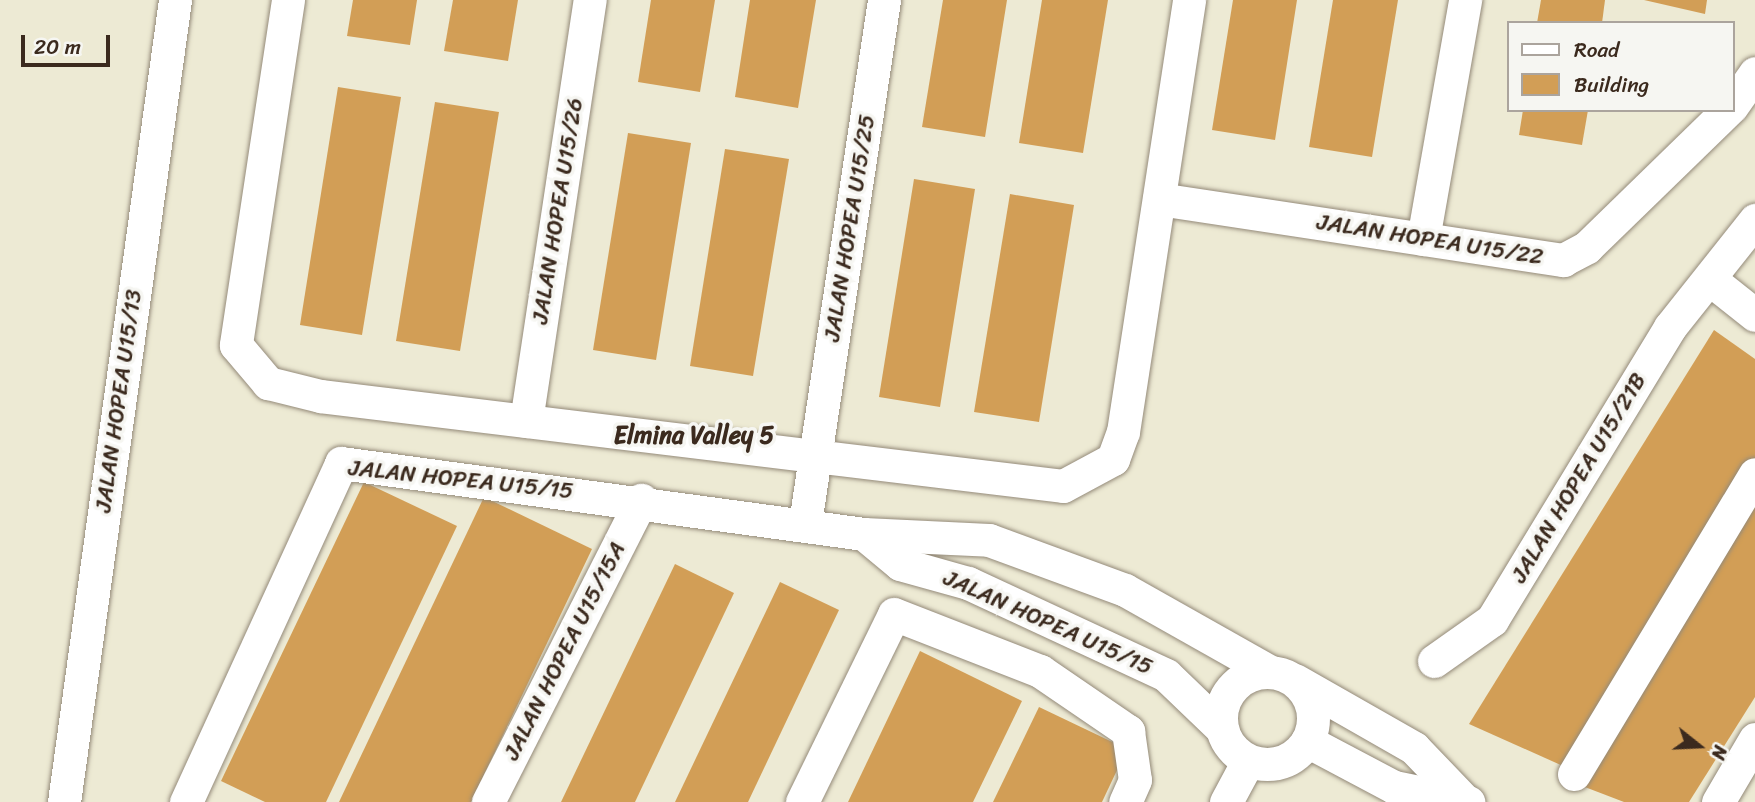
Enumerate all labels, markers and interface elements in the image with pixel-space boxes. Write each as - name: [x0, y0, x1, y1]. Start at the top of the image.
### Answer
- scale bar: [24, 21, 114, 65]
- legend: [1506, 21, 1734, 112]
- text: 20 m: [34, 28, 81, 66]
- text: Road: [1574, 31, 1619, 69]
- text: Building: [1574, 66, 1649, 104]
- street label: JALAN HOPEA U15/26: [526, 96, 590, 326]
- street label: JALAN HOPEA U15/25: [818, 112, 882, 344]
- street label: JALAN HOPEA U15/22: [1315, 208, 1545, 272]
- street label: JALAN HOPEA U15/13: [90, 288, 148, 514]
- street label: JALAN HOPEA U15/21B: [1505, 368, 1653, 588]
- district label: Elmina Valley 5: [614, 422, 774, 450]
- street label: JALAN HOPEA U15/15: [347, 454, 575, 506]
- street label: JALAN HOPEA U15/15A: [498, 537, 632, 765]
- street label: JALAN HOPEA U15/15: [939, 564, 1157, 682]
- north arrow: [1664, 711, 1734, 781]
- text: N: [1702, 741, 1737, 764]

